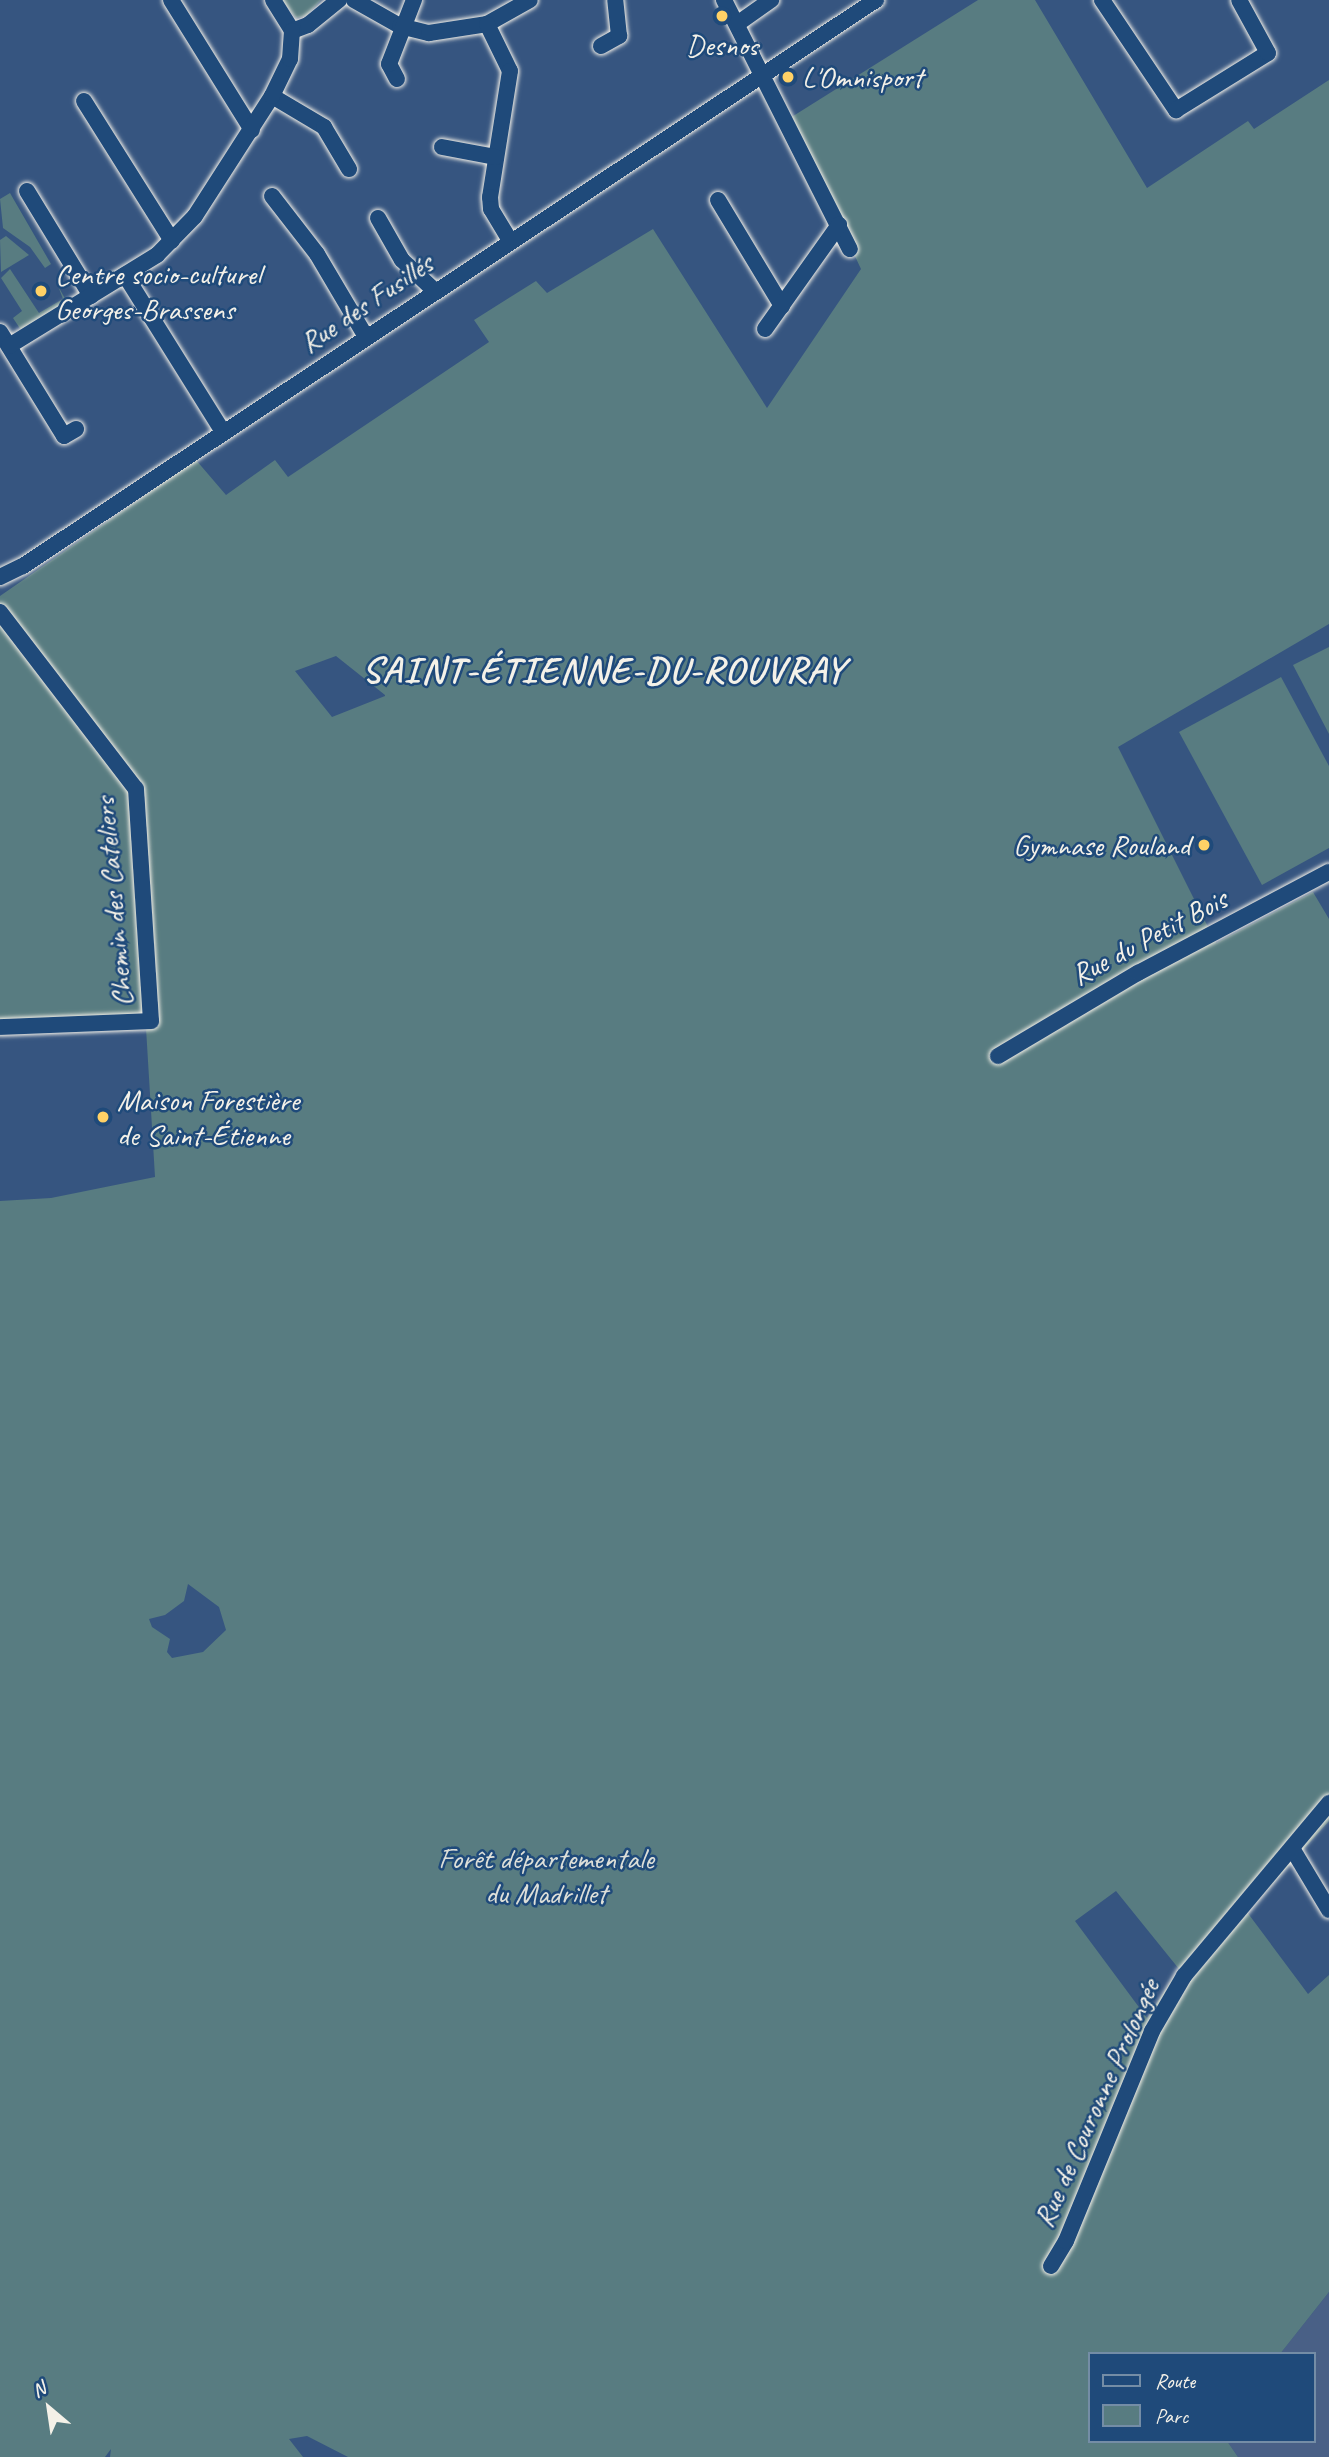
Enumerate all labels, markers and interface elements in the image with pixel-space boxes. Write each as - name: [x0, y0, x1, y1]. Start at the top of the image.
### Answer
- marker: Desnos: [714, 8, 730, 24]
- place label: Desnos: [686, 27, 758, 63]
- place label: L'Omnisport: [802, 59, 923, 95]
- marker: L'Omnisport: [780, 69, 796, 85]
- street label: Rue des Fusillés: [293, 245, 439, 361]
- place label: Centre socio-culturel Georges-Brassens: [55, 256, 261, 326]
- marker: Centre socio-culturel Georges-Brassens: [33, 283, 49, 299]
- district label: SAINT-ÉTIENNE-DU-ROUVRAY: [369, 648, 839, 692]
- street label: Chemin des Cateliers: [86, 796, 140, 1008]
- place label: Gymnase Rouland: [1013, 827, 1190, 863]
- marker: Gymnase Rouland: [1196, 837, 1212, 853]
- street label: Rue du Petit Bois: [1065, 881, 1233, 993]
- place label: Maison Forestière de Saint-Étienne: [117, 1082, 299, 1152]
- marker: Maison Forestière de Saint-Étienne: [95, 1109, 111, 1125]
- park label: Forêt départementale du Madrillet: [438, 1840, 654, 1910]
- street label: Rue de Couronne Prolongée: [1025, 1973, 1167, 2233]
- legend: [1088, 2352, 1315, 2443]
- text: Route: [1155, 2368, 1195, 2394]
- north arrow: [14, 2373, 84, 2443]
- text: N: [28, 2376, 50, 2403]
- text: Parc: [1155, 2403, 1188, 2429]

